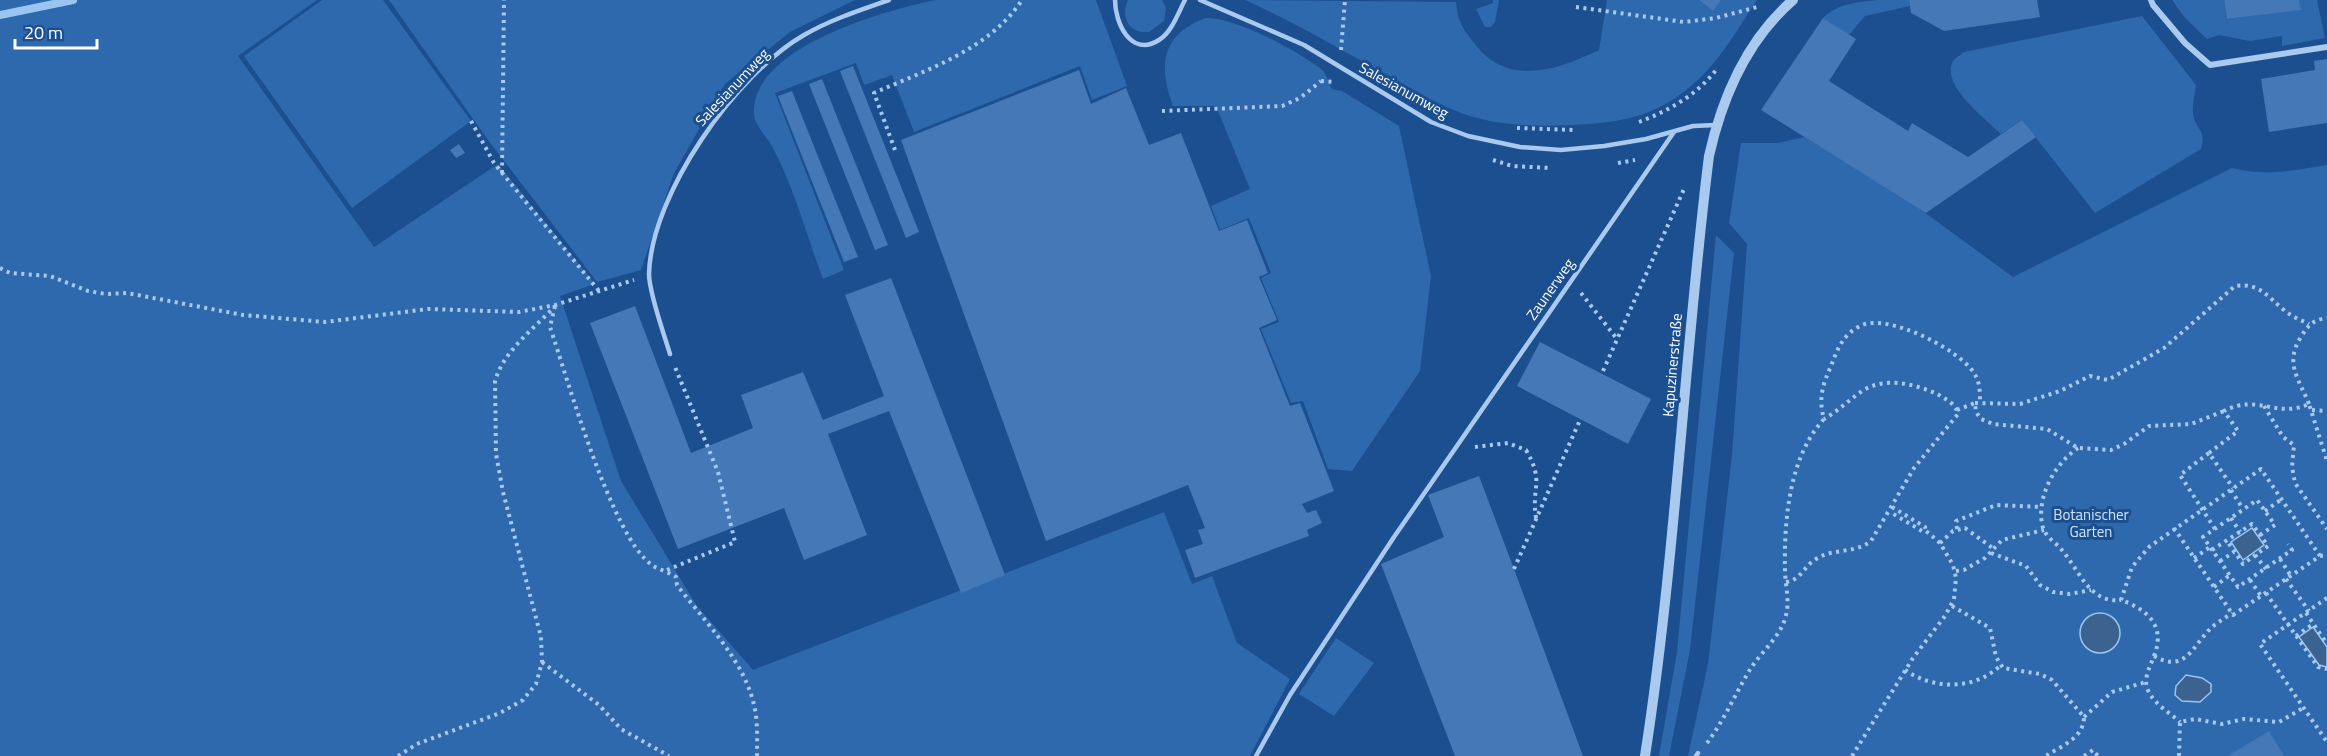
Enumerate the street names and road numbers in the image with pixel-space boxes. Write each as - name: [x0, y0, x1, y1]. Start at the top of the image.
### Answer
- street label: Salesianumweg: [690, 43, 775, 131]
- street label: Salesianumweg: [1355, 56, 1453, 124]
- street label: Zaunerweg: [1520, 253, 1580, 325]
- street label: Kapuzinerstraße: [1656, 312, 1688, 418]

